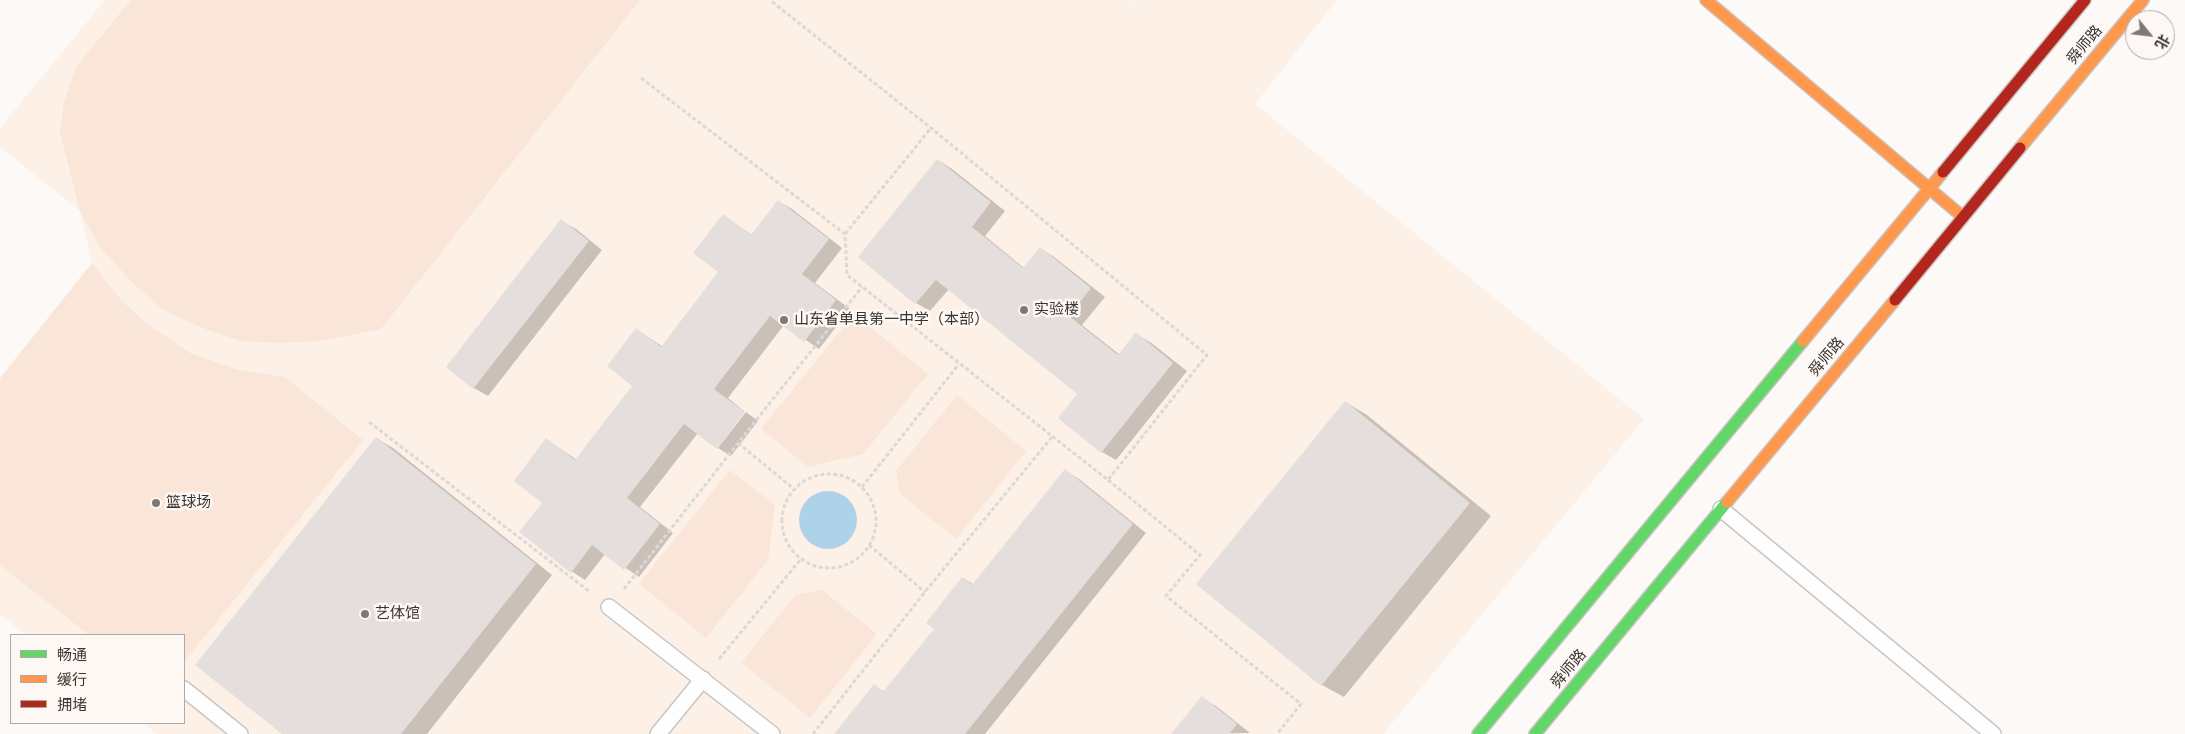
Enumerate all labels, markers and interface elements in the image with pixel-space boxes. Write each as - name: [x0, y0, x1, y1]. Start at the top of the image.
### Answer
- north arrow: [2125, 10, 2175, 60]
- street label: 舜师路: [2064, 22, 2106, 68]
- text: 北: [2152, 32, 2173, 52]
- place label: 实验楼: [1034, 301, 1079, 319]
- marker: 实验楼: [1018, 304, 1030, 316]
- place label: 山东省单县第一中学（本部）: [794, 311, 989, 329]
- marker: 山东省单县第一中学（本部）: [778, 314, 790, 326]
- street label: 舜师路: [1806, 334, 1848, 380]
- place label: 篮球场: [166, 494, 211, 512]
- marker: 篮球场: [150, 497, 162, 509]
- place label: 艺体馆: [375, 605, 420, 623]
- marker: 艺体馆: [359, 608, 371, 620]
- legend: [10, 634, 185, 724]
- text: 畅通: [57, 646, 87, 663]
- street label: 舜师路: [1548, 646, 1590, 692]
- text: 缓行: [57, 671, 87, 688]
- text: 拥堵: [57, 696, 87, 713]

